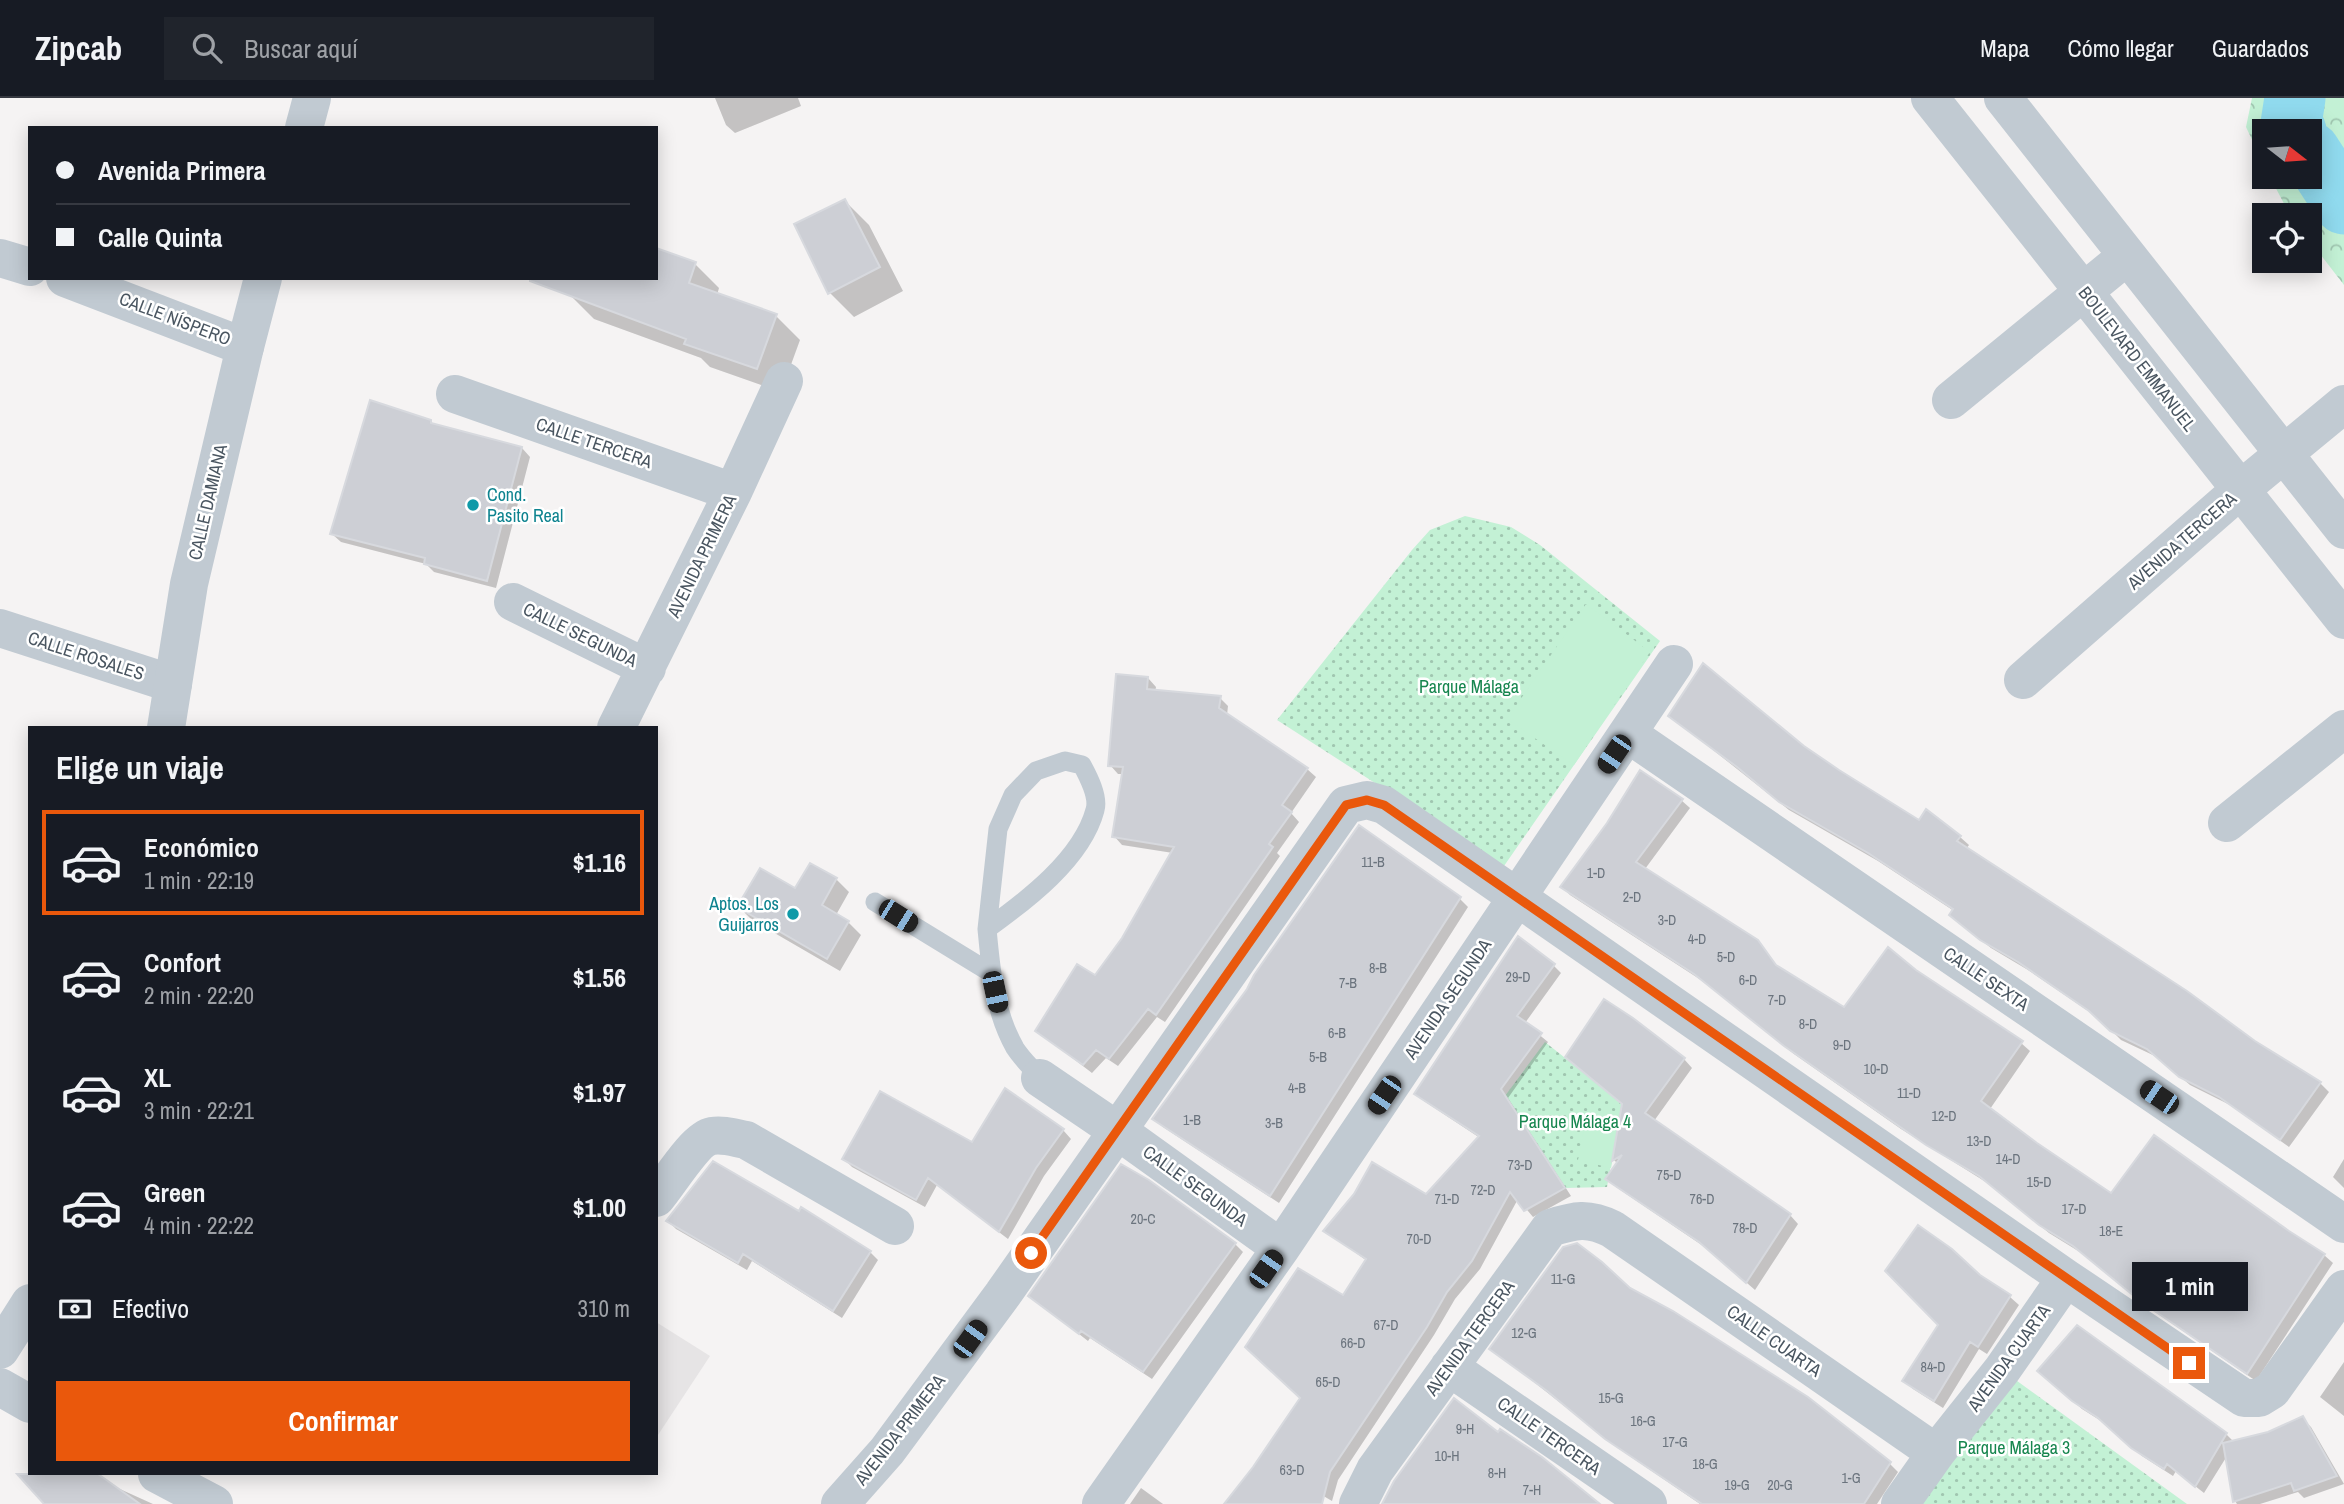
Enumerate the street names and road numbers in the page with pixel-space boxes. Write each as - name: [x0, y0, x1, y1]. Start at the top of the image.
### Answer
- street label: BOULEVARD EMMANUEL: [2073, 281, 2202, 436]
- street label: CALLE NÍSPERO: [116, 286, 234, 351]
- street label: CALLE TERCERA: [533, 411, 656, 474]
- street label: CALLE DAMIANA: [182, 441, 233, 562]
- street label: AVENIDA TERCERA: [2121, 486, 2242, 596]
- street label: AVENIDA PRIMERA: [660, 490, 742, 622]
- street label: CALLE SEGUNDA: [519, 596, 641, 673]
- street label: CALLE ROSALES: [25, 625, 148, 686]
- street label: AVENIDA SEGUNDA: [1398, 934, 1497, 1065]
- street label: CALLE SEXTA: [1939, 941, 2034, 1016]
- street label: CALLE SEGUNDA: [1138, 1139, 1253, 1232]
- street label: AVENIDA TERCERA: [1419, 1275, 1520, 1401]
- street label: CALLE CUARTA: [1722, 1299, 1827, 1383]
- street label: AVENIDA CUARTA: [1961, 1299, 2056, 1417]
- street label: AVENIDA PRIMERA: [848, 1369, 951, 1491]
- street label: CALLE TERCERA: [1493, 1391, 1606, 1481]

